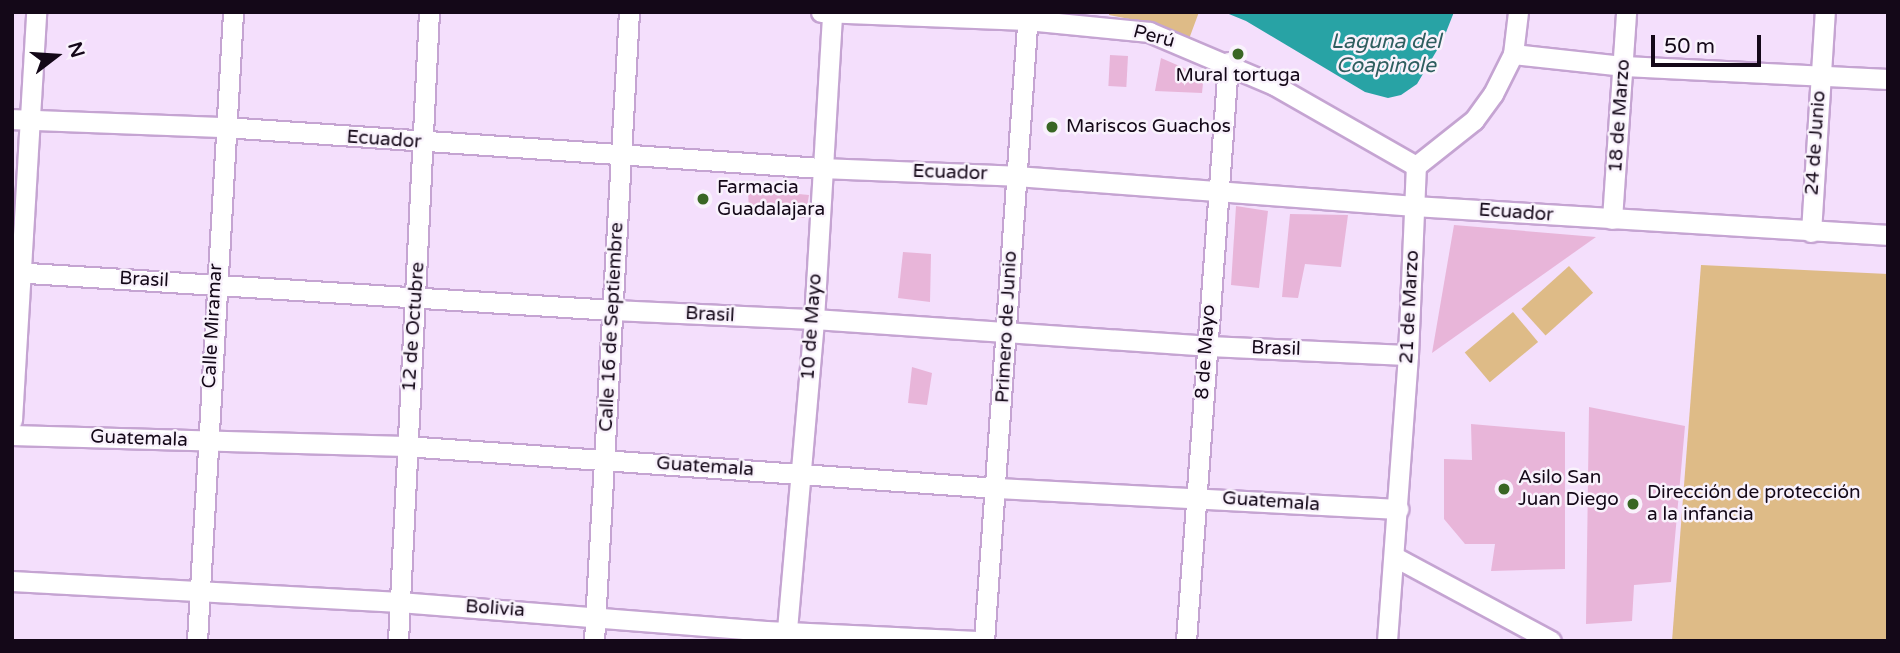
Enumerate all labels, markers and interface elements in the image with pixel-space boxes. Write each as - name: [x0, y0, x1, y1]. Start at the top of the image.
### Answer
- north arrow: [21, 21, 91, 91]
- street label: Perú: [1131, 21, 1177, 53]
- scale bar: [1655, 21, 1765, 65]
- water label: Laguna del Coapinole: [1331, 29, 1441, 79]
- text: 50 m: [1664, 34, 1715, 59]
- text: N: [63, 39, 89, 60]
- marker: Mural tortuga: [1230, 46, 1246, 62]
- street label: 18 de Marzo: [1605, 58, 1635, 174]
- place label: Mural tortuga: [1176, 65, 1300, 87]
- street label: 24 de Junio: [1801, 90, 1831, 196]
- place label: Mariscos Guachos: [1066, 116, 1231, 138]
- marker: Mariscos Guachos: [1044, 119, 1060, 135]
- street label: Ecuador: [346, 126, 422, 154]
- street label: Ecuador: [912, 160, 988, 186]
- place label: Farmacia Guadalajara: [717, 177, 825, 221]
- marker: Farmacia Guadalajara: [695, 191, 711, 207]
- street label: Ecuador: [1478, 199, 1554, 227]
- street label: Calle 16 de Septiembre: [595, 222, 629, 432]
- street label: Primero de Junio: [992, 250, 1022, 404]
- street label: 21 de Marzo: [1396, 250, 1424, 364]
- street label: 12 de Octubre: [398, 261, 430, 393]
- street label: Calle Miramar: [198, 263, 228, 389]
- street label: Brasil: [119, 267, 169, 293]
- street label: 10 de Mayo: [797, 273, 827, 381]
- street label: Brasil: [685, 302, 735, 328]
- street label: 8 de Mayo: [1191, 304, 1221, 400]
- street label: Brasil: [1251, 337, 1301, 361]
- street label: Guatemala: [90, 426, 188, 452]
- street label: Guatemala: [655, 452, 755, 482]
- place label: Asilo San Juan Diego: [1518, 467, 1619, 511]
- marker: Asilo San Juan Diego: [1496, 481, 1512, 497]
- place label: Dirección de protección a la infancia: [1647, 482, 1861, 526]
- street label: Guatemala: [1221, 487, 1321, 517]
- marker: Dirección de protección a la infancia: [1625, 496, 1641, 512]
- street label: Bolivia: [464, 596, 526, 622]

